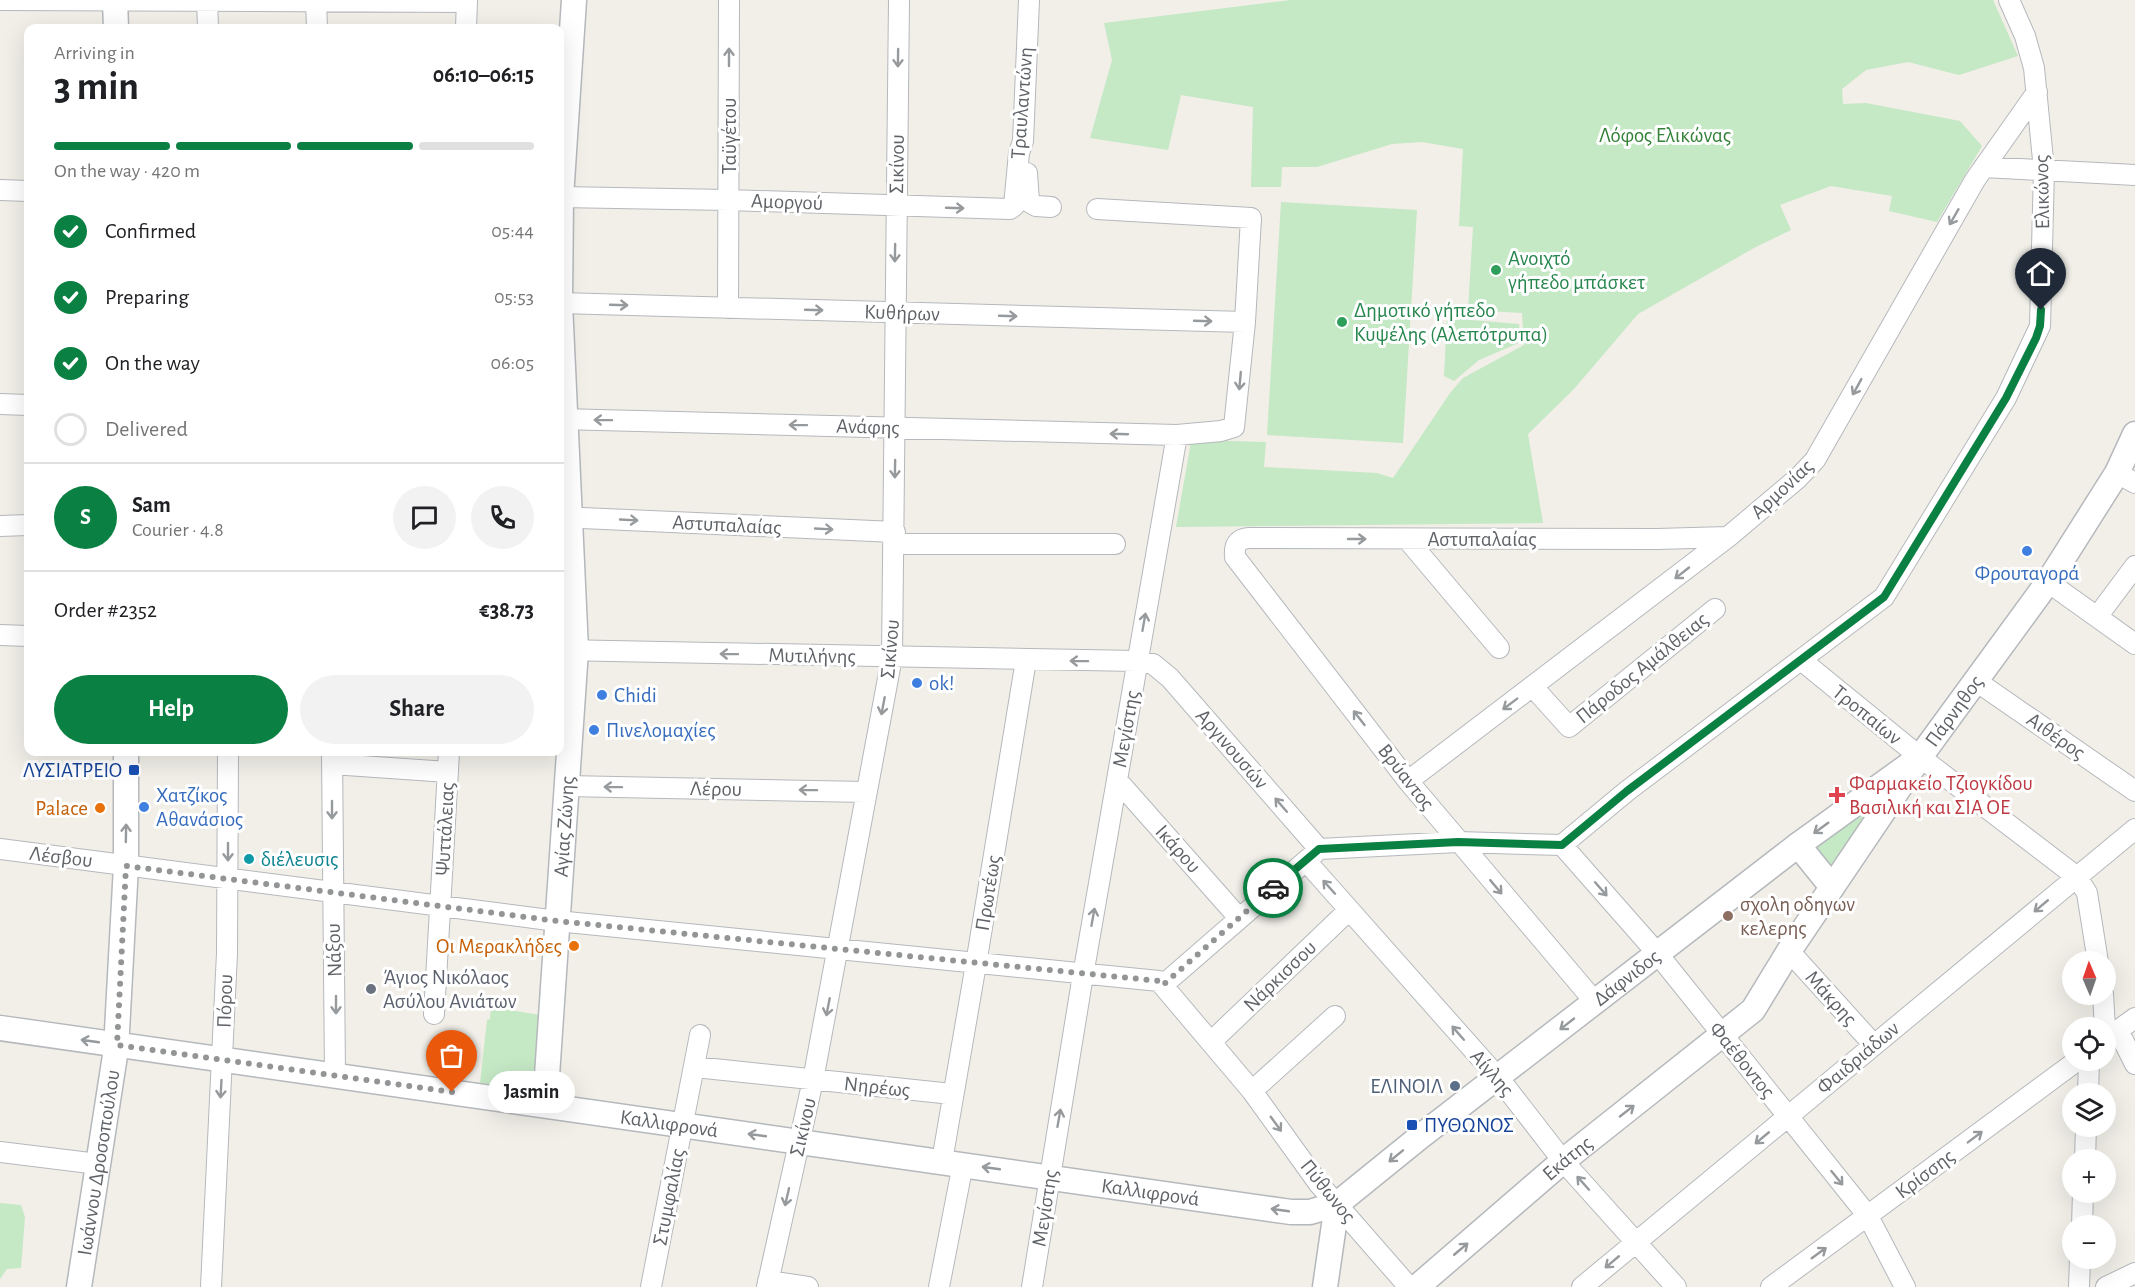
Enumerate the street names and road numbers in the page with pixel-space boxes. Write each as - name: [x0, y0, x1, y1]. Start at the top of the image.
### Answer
- street label: Τραυλαντώνη: [1008, 46, 1036, 160]
- street label: Ταϋγέτου: [719, 98, 740, 174]
- street label: Σικίνου: [886, 134, 908, 194]
- street label: Ελικώνος: [2031, 155, 2053, 229]
- street label: Αμοργού: [751, 190, 823, 214]
- street label: Κυθήρων: [864, 301, 940, 325]
- street label: Ανάφης: [836, 415, 900, 439]
- street label: Αρμονίας: [1747, 455, 1817, 523]
- street label: Αστυπαλαίας: [672, 512, 782, 538]
- street label: Αστυπαλαίας: [1427, 529, 1537, 550]
- street label: Πάροδος Αμάλθειας: [1572, 609, 1712, 727]
- street label: Σικίνου: [877, 618, 903, 680]
- street label: Μυτιλήνης: [768, 645, 856, 667]
- street label: Πάρνηθος: [1921, 671, 1987, 750]
- street label: Τροπαίων: [1828, 681, 1906, 749]
- street label: Μεγίστης: [1109, 689, 1143, 769]
- street label: Αργινουσών: [1192, 705, 1272, 793]
- street label: Αιθέρος: [2023, 709, 2089, 763]
- street label: Βρύαντος: [1374, 740, 1438, 814]
- street label: Αγίας Ζώνης: [550, 776, 578, 878]
- street label: Λέρου: [690, 778, 742, 800]
- street label: Ψυττάλειας: [432, 782, 458, 876]
- street label: Ικάρου: [1151, 821, 1205, 877]
- street label: Λέσβου: [28, 843, 94, 871]
- street label: Πρωτέως: [972, 854, 1004, 932]
- street label: Νάξου: [323, 923, 346, 977]
- street label: Νάρκισσου: [1240, 936, 1320, 1016]
- street label: Δάφνιδος: [1589, 945, 1664, 1009]
- street label: Μάκρης: [1801, 967, 1861, 1029]
- street label: Πόρου: [214, 974, 236, 1028]
- street label: Φαιδριάδων: [1813, 1017, 1903, 1098]
- street label: Φαέθοντος: [1705, 1018, 1779, 1102]
- street label: Αίγλης: [1466, 1046, 1518, 1100]
- street label: Ιωάννου Δροσοπούλου: [74, 1068, 123, 1257]
- street label: Νηρέως: [843, 1073, 911, 1101]
- street label: Σικίνου: [786, 1096, 820, 1158]
- street label: Καλλιφρονά: [619, 1106, 720, 1141]
- street label: Εκάτης: [1538, 1132, 1596, 1184]
- street label: Κρίσσης: [1892, 1145, 1958, 1203]
- street label: Στυμφαλίας: [649, 1147, 689, 1247]
- street label: Πύθωνος: [1296, 1155, 1360, 1227]
- street label: Μεγίστης: [1029, 1168, 1061, 1248]
- street label: Καλλιφρονά: [1100, 1175, 1201, 1209]

